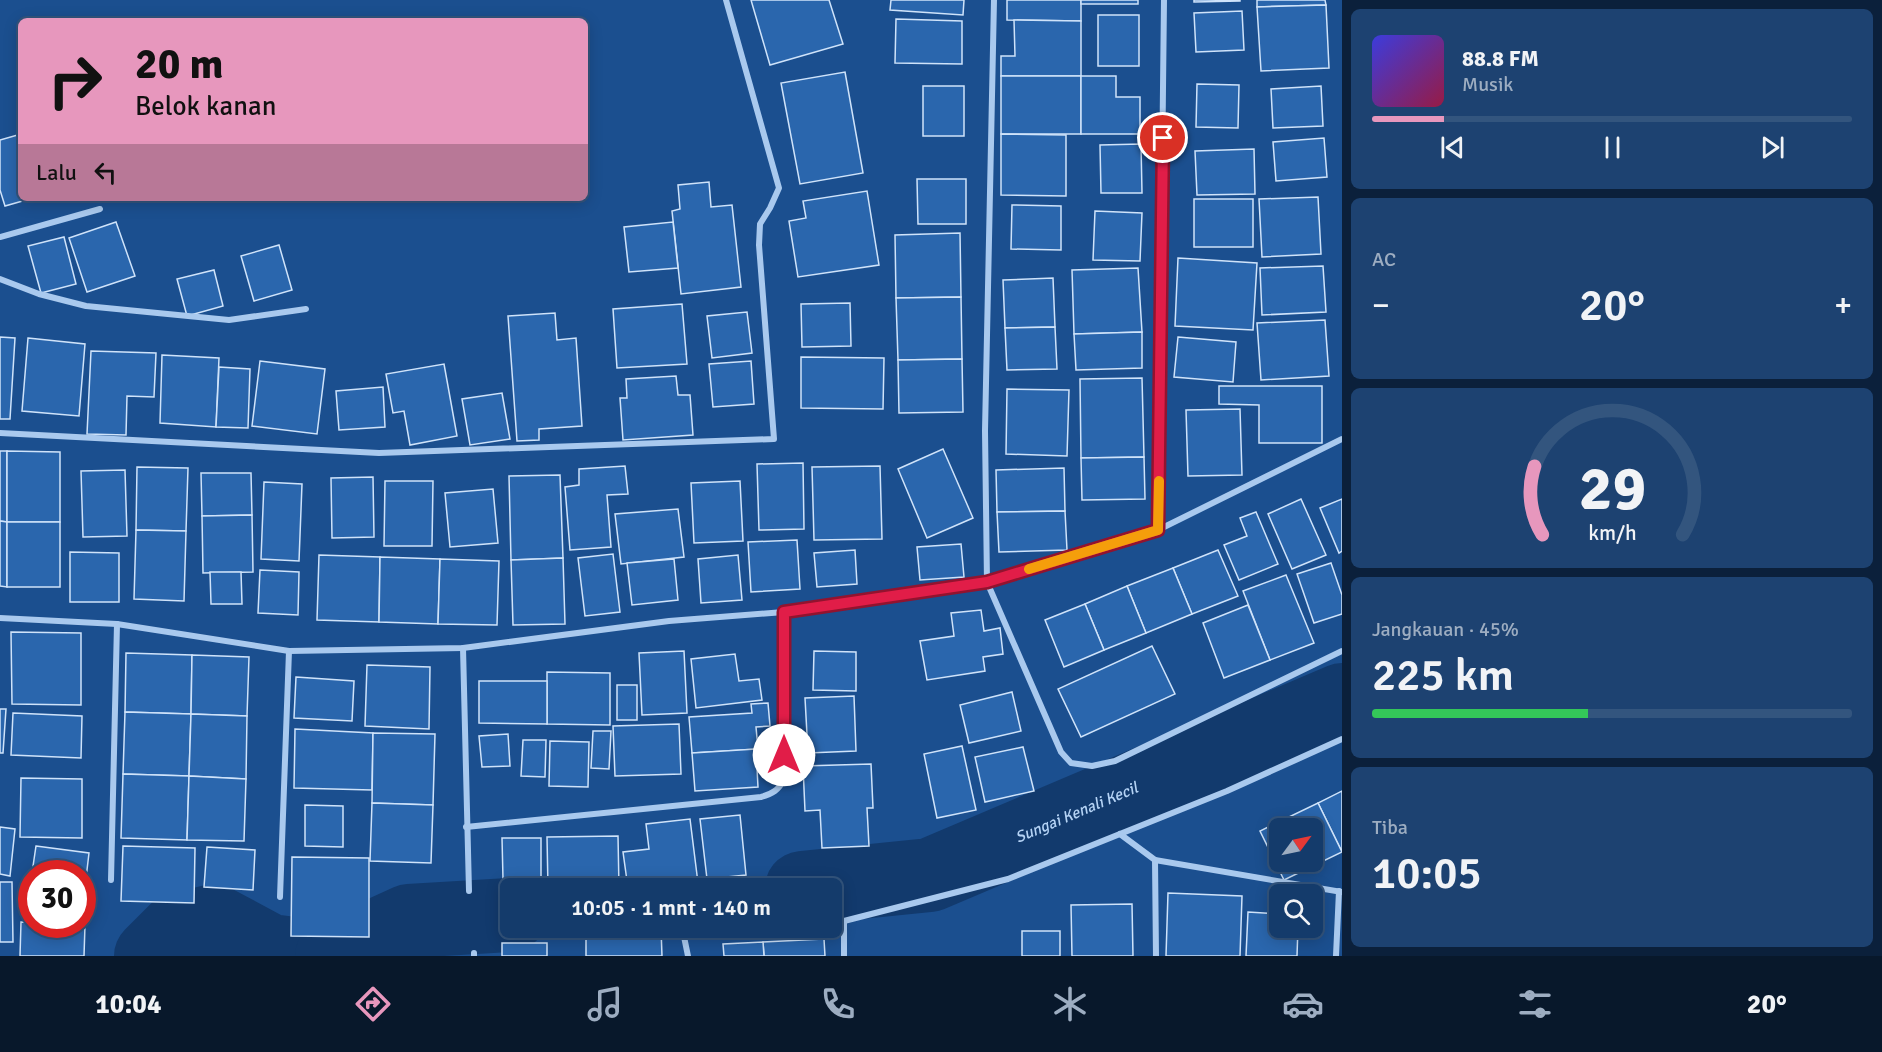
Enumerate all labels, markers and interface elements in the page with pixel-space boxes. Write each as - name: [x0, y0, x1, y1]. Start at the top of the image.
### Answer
- text: 20 m: [135, 39, 224, 90]
- icon: right: [36, 42, 114, 120]
- text: 88.8 FM: [1462, 45, 1539, 72]
- text: Musik: [1462, 72, 1513, 97]
- text: Belok kanan: [135, 90, 276, 123]
- pin: [1137, 112, 1188, 163]
- icon: arrive: [1146, 121, 1179, 154]
- icon: previous: [1436, 131, 1469, 164]
- icon: pause: [1596, 131, 1629, 164]
- icon: next: [1756, 131, 1789, 164]
- icon: left: [89, 156, 122, 189]
- text: Lalu: [36, 159, 77, 186]
- text: AC: [1372, 247, 1396, 272]
- text: 20°: [1579, 278, 1645, 333]
- text: −: [1372, 285, 1390, 326]
- text: +: [1834, 285, 1852, 326]
- text: 29: [1578, 450, 1646, 527]
- text: km/h: [1588, 520, 1636, 546]
- text: Jangkauan · 45%: [1372, 617, 1519, 642]
- text: 225 km: [1372, 648, 1514, 703]
- position arrow: [752, 723, 816, 787]
- water label: Sungai Kenali Kecil: [1012, 777, 1142, 848]
- text: Tiba: [1372, 815, 1408, 840]
- north arrow: [1269, 818, 1323, 872]
- map controls: [1269, 818, 1323, 938]
- text: 10:05: [1372, 846, 1482, 901]
- speed limit sign: 30: [18, 860, 96, 938]
- button: search: [1269, 884, 1323, 938]
- text: 10:05 · 1 mnt · 140 m: [571, 894, 771, 921]
- icon: directions: [352, 983, 394, 1025]
- icon: music: [584, 983, 626, 1025]
- icon: phone: [817, 983, 859, 1025]
- icon: climate: [1049, 983, 1091, 1025]
- icon: car: [1282, 983, 1324, 1025]
- icon: filters: [1514, 983, 1556, 1025]
- text: 10:04: [95, 988, 162, 1021]
- text: 20°: [1747, 988, 1787, 1021]

